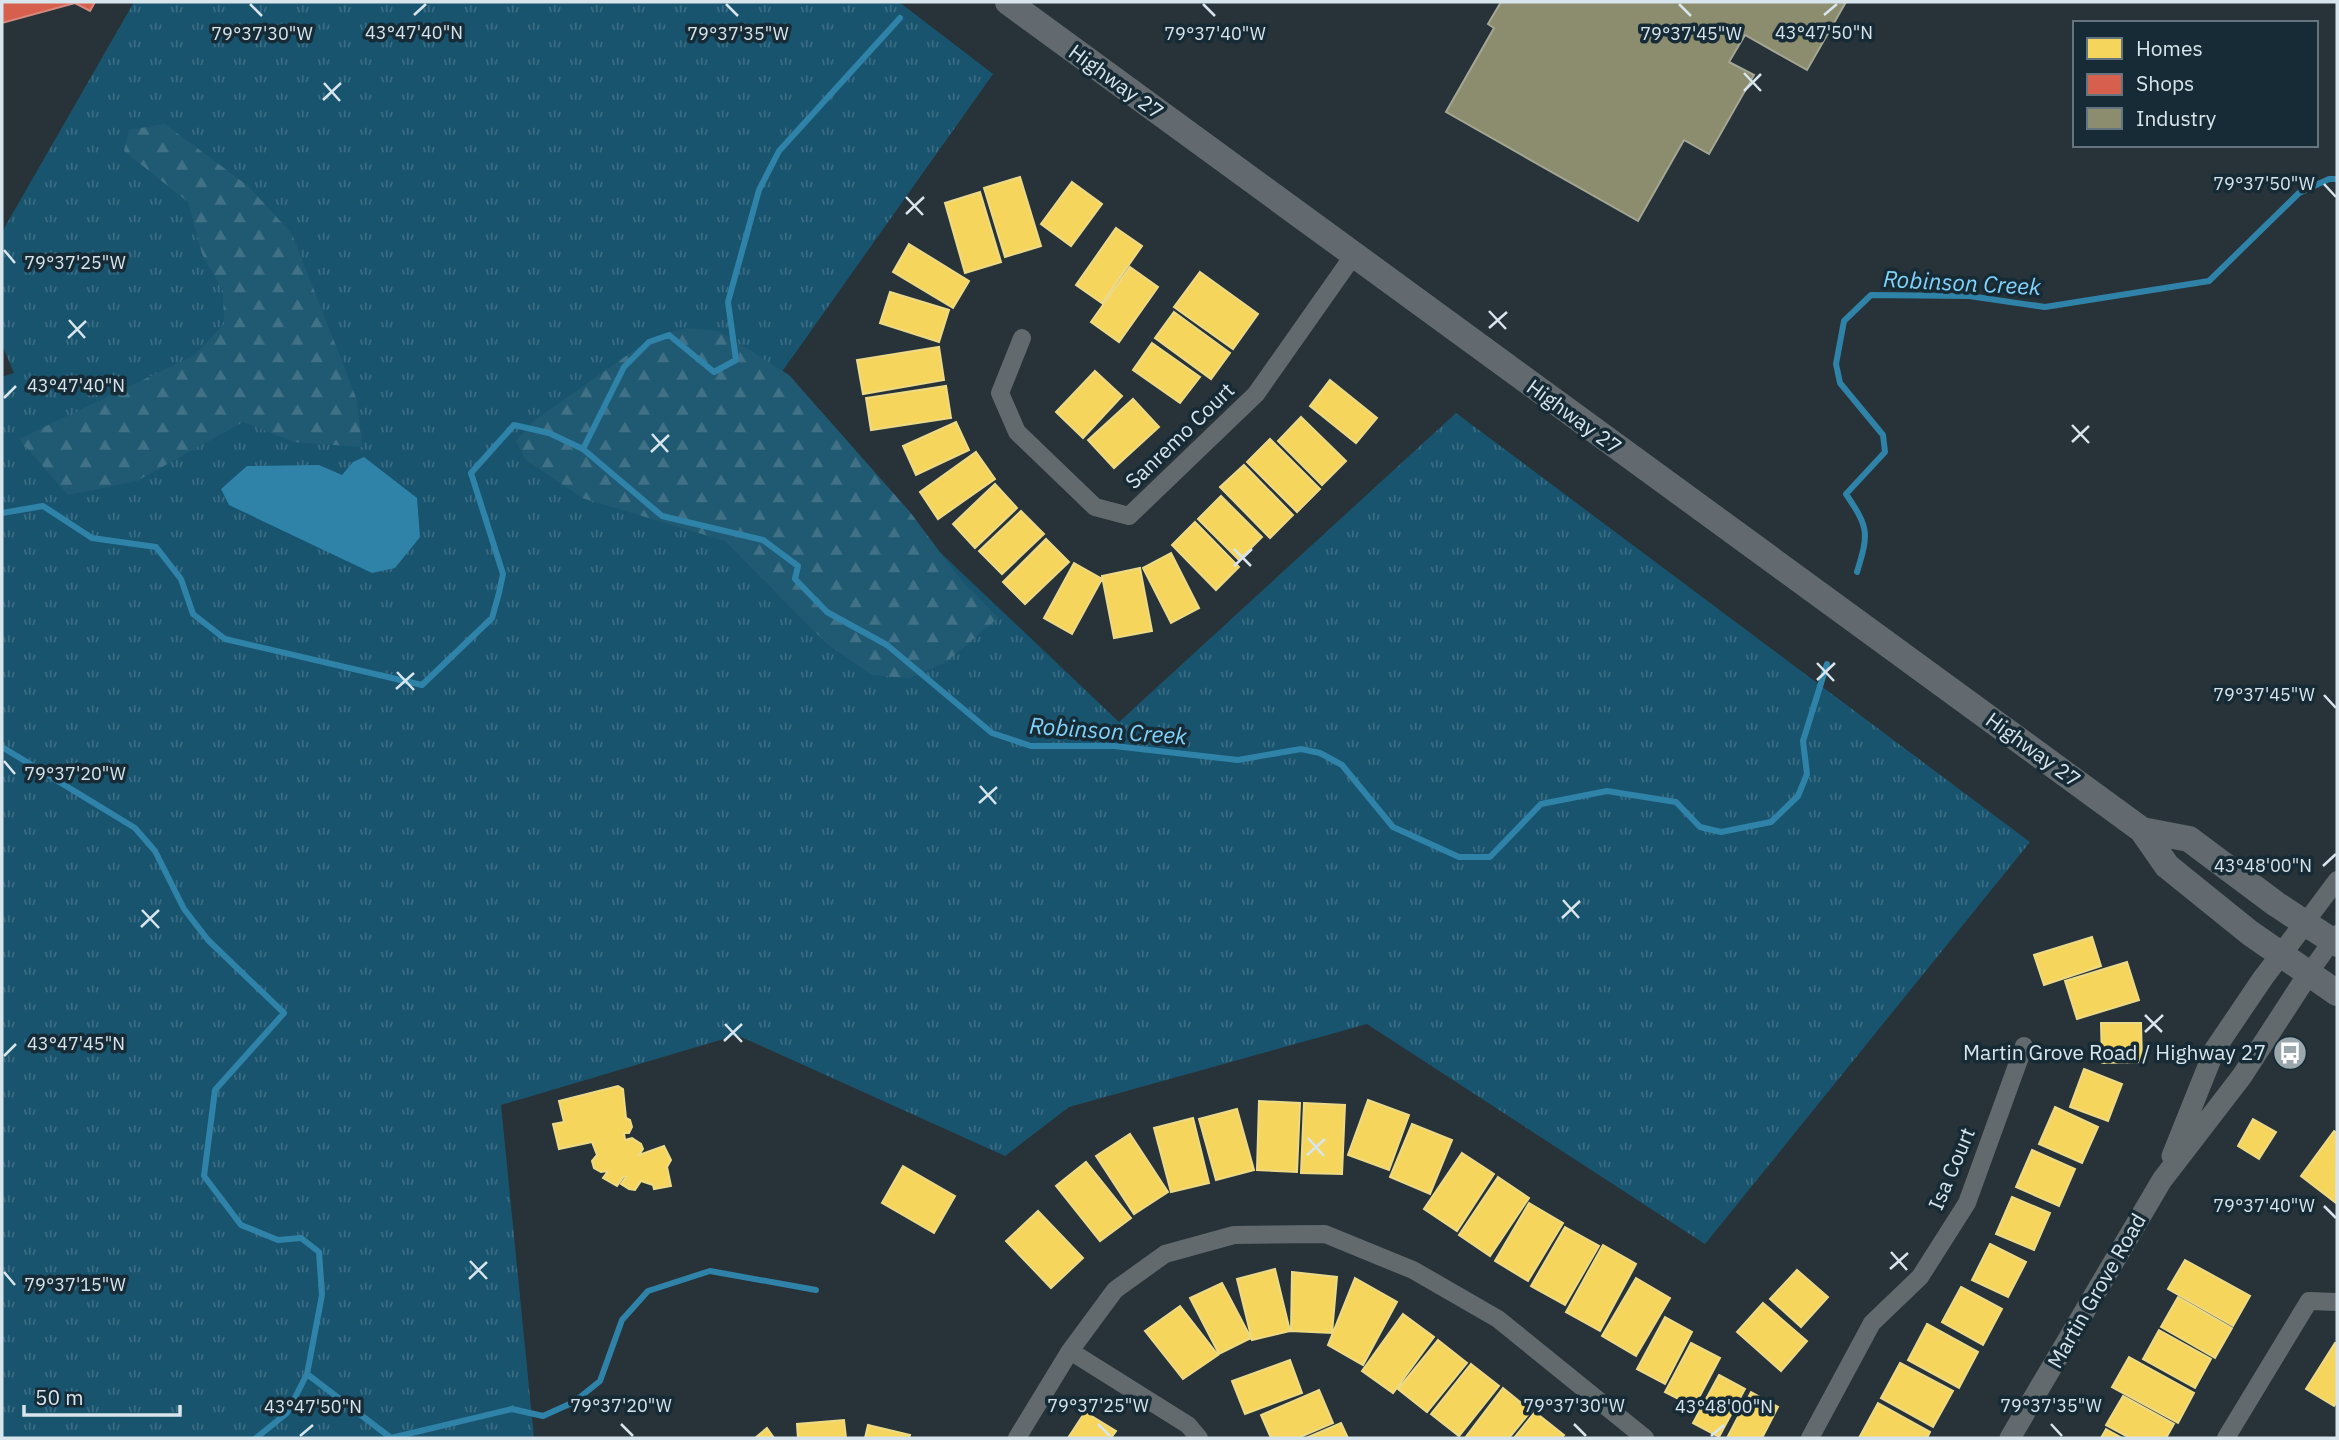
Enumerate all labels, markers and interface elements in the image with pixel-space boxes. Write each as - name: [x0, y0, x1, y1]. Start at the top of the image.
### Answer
- text: 43°47'40"N: [365, 21, 463, 44]
- text: 43°47'50"N: [1775, 21, 1873, 44]
- legend: [2073, 21, 2318, 147]
- text: 79°37'30"W: [211, 22, 313, 45]
- text: 79°37'35"W: [687, 22, 789, 45]
- text: 79°37'40"W: [1164, 22, 1266, 45]
- text: 79°37'45"W: [1640, 22, 1742, 45]
- text: Homes: [2136, 34, 2203, 62]
- street label: Highway 27: [1064, 37, 1170, 125]
- text: Shops: [2136, 69, 2194, 97]
- text: Industry: [2136, 104, 2217, 132]
- text: 79°37'50"W: [2213, 172, 2315, 195]
- text: 79°37'25"W: [24, 251, 126, 274]
- water label: Robinson Creek: [1882, 263, 2043, 301]
- street label: Highway 27: [1522, 372, 1628, 460]
- text: 43°47'40"N: [27, 374, 125, 397]
- street label: Sanremo Court: [1119, 376, 1240, 494]
- text: 79°37'45"W: [2213, 683, 2315, 706]
- street label: Highway 27: [1981, 705, 2087, 793]
- water label: Robinson Creek: [1028, 710, 1189, 751]
- text: 79°37'20"W: [24, 762, 126, 785]
- text: 43°48'00"N: [2214, 854, 2312, 877]
- text: 43°47'45"N: [27, 1032, 125, 1055]
- bus stop icon: Martin Grove Road / Highway 27: [2271, 1034, 2309, 1072]
- place label: Martin Grove Road / Highway 27: [1963, 1038, 2266, 1066]
- street label: Isa Court: [1921, 1123, 1981, 1214]
- text: 79°37'40"W: [2213, 1194, 2315, 1217]
- street label: Martin Grove Road: [2040, 1208, 2152, 1373]
- text: 79°37'15"W: [24, 1273, 126, 1296]
- scale bar: [24, 1374, 180, 1418]
- text: 50 m: [35, 1383, 84, 1411]
- text: 79°37'20"W: [570, 1394, 672, 1417]
- text: 79°37'25"W: [1047, 1394, 1149, 1417]
- text: 79°37'30"W: [1523, 1394, 1625, 1417]
- text: 79°37'35"W: [2000, 1394, 2102, 1417]
- text: 43°47'50"N: [264, 1395, 362, 1418]
- text: 43°48'00"N: [1675, 1395, 1773, 1418]

